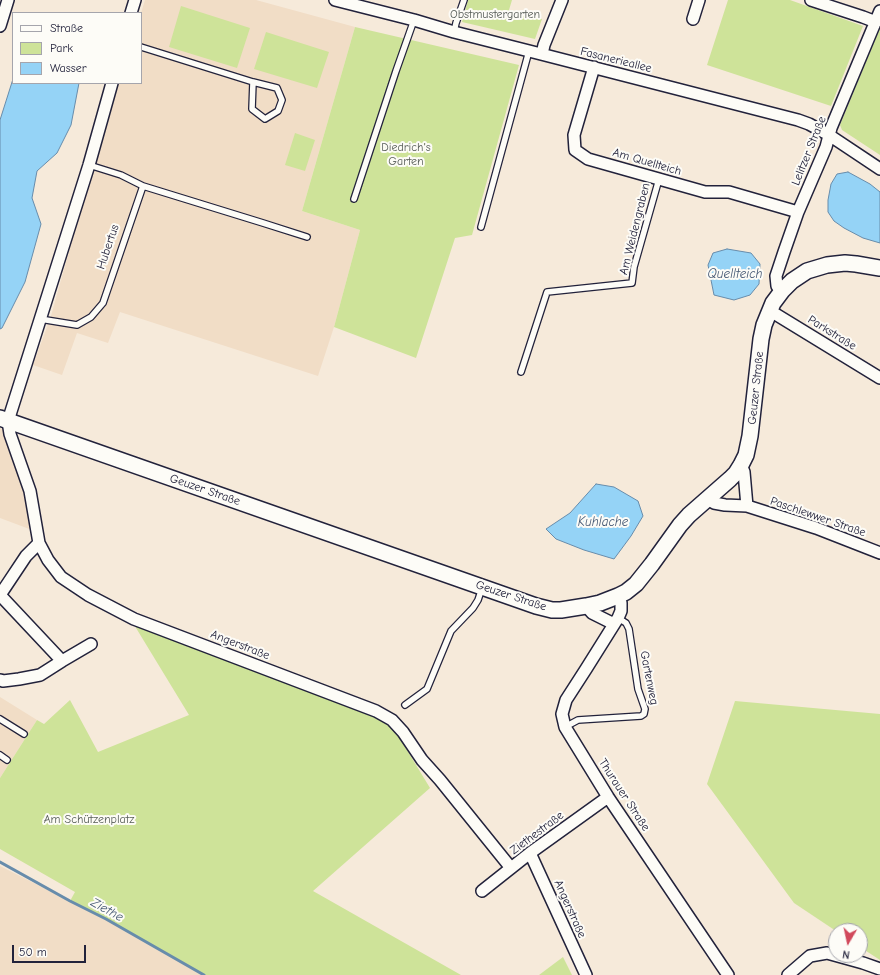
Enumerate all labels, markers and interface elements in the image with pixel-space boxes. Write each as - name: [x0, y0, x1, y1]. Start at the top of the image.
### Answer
- park label: Obstmustergarten: [450, 8, 540, 22]
- legend: [12, 12, 142, 84]
- text: Straße: [50, 21, 83, 35]
- text: Park: [50, 41, 73, 55]
- street label: Fasanerieallee: [579, 44, 653, 76]
- text: Wasser: [50, 61, 87, 75]
- street label: Lelitzer Straße: [789, 114, 829, 188]
- park label: Diedrich's Garten: [381, 141, 431, 169]
- street label: Am Quellteich: [611, 145, 683, 179]
- street label: Am Weidengraben: [617, 181, 653, 277]
- street label: Hubertus: [94, 223, 122, 271]
- water label: Quellteich: [708, 266, 762, 282]
- street label: Parkstraße: [805, 312, 859, 354]
- street label: Geuzer Straße: [745, 351, 767, 425]
- street label: Geuzer Straße: [168, 471, 242, 509]
- street label: Paschlewwer Straße: [768, 494, 868, 540]
- water label: Kuhlache: [578, 514, 628, 530]
- street label: Geuzer Straße: [474, 578, 548, 614]
- street label: Angerstraße: [208, 627, 272, 663]
- street label: Gartenweg: [637, 650, 661, 706]
- street label: Thurauer Straße: [595, 756, 653, 834]
- street label: Ziethestraße: [507, 808, 567, 858]
- park label: Am Schützenplatz: [44, 813, 134, 827]
- street label: Angerstraße: [551, 878, 589, 940]
- water label: Ziethe: [88, 895, 126, 925]
- north arrow: [828, 923, 868, 963]
- scale bar: [14, 937, 88, 963]
- text: 50 m: [19, 945, 47, 959]
- text: N: [842, 947, 851, 961]

